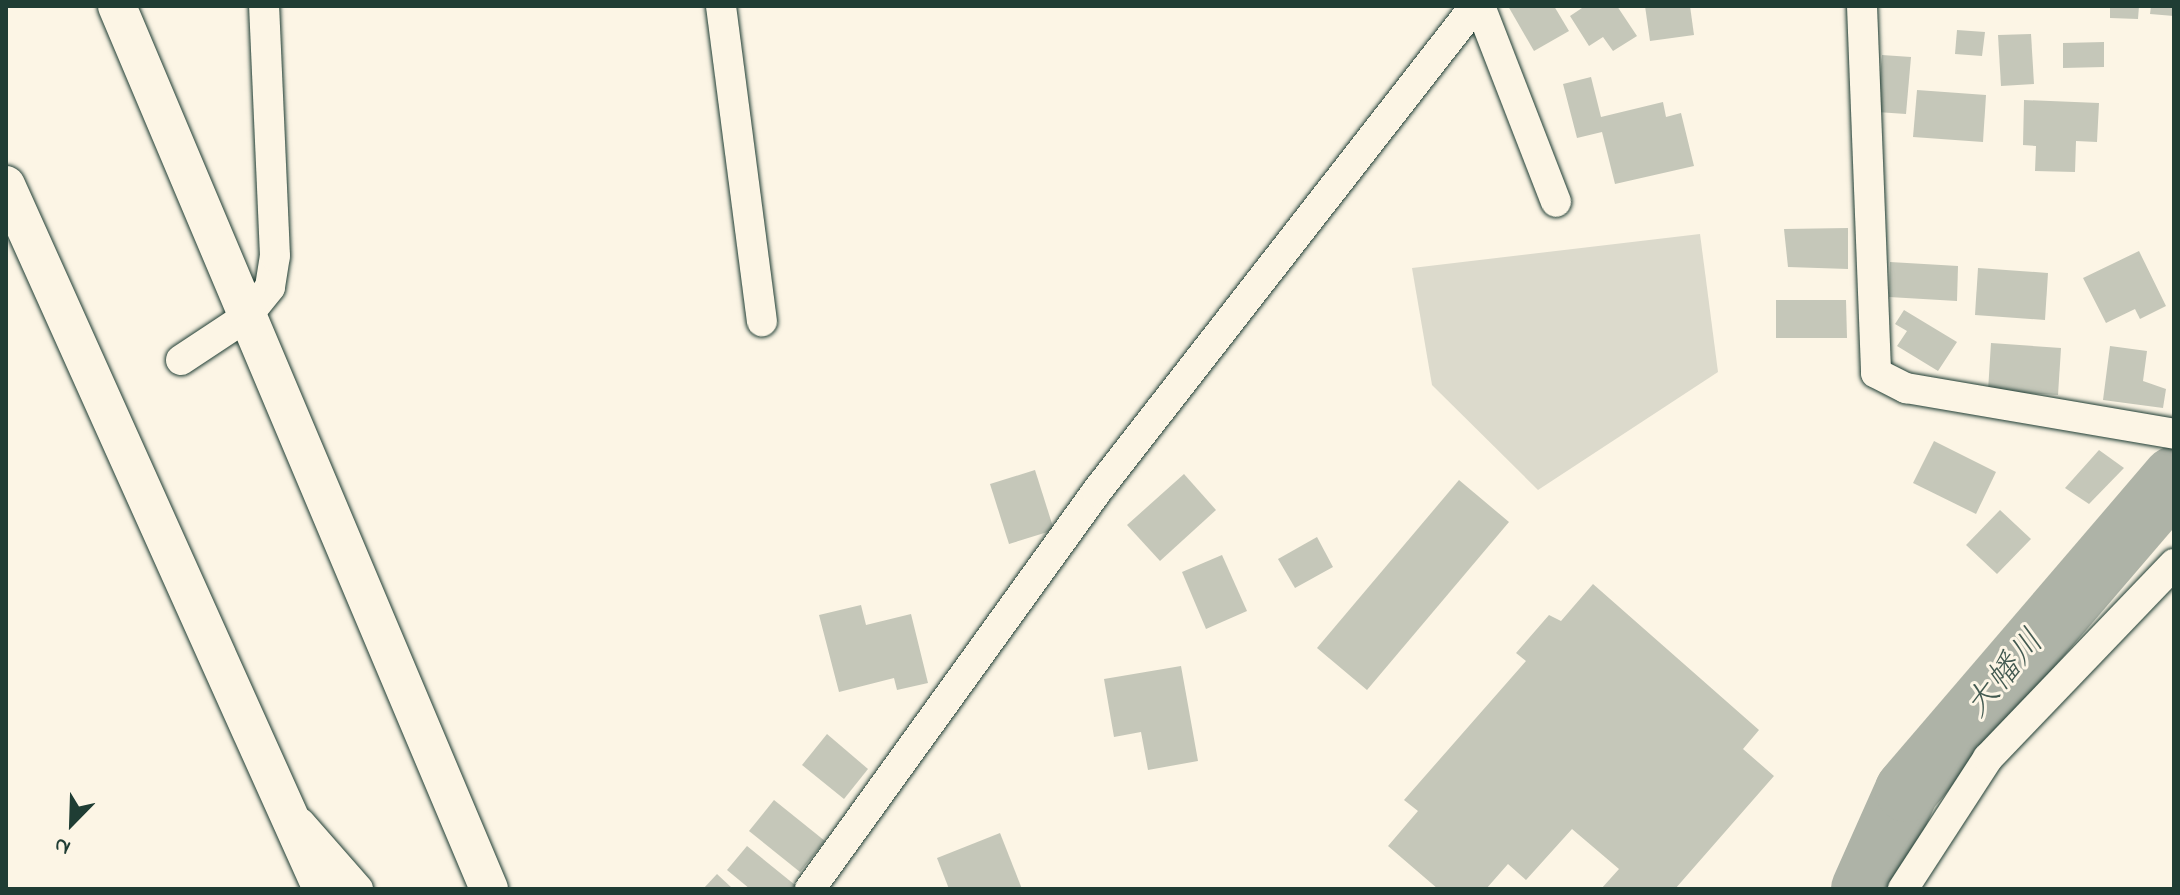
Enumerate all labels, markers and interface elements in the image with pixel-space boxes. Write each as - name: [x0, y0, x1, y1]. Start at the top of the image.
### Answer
- water label: 大幡川: [1958, 623, 2054, 727]
- north arrow: [32, 783, 112, 863]
- text: N: [50, 827, 76, 863]

